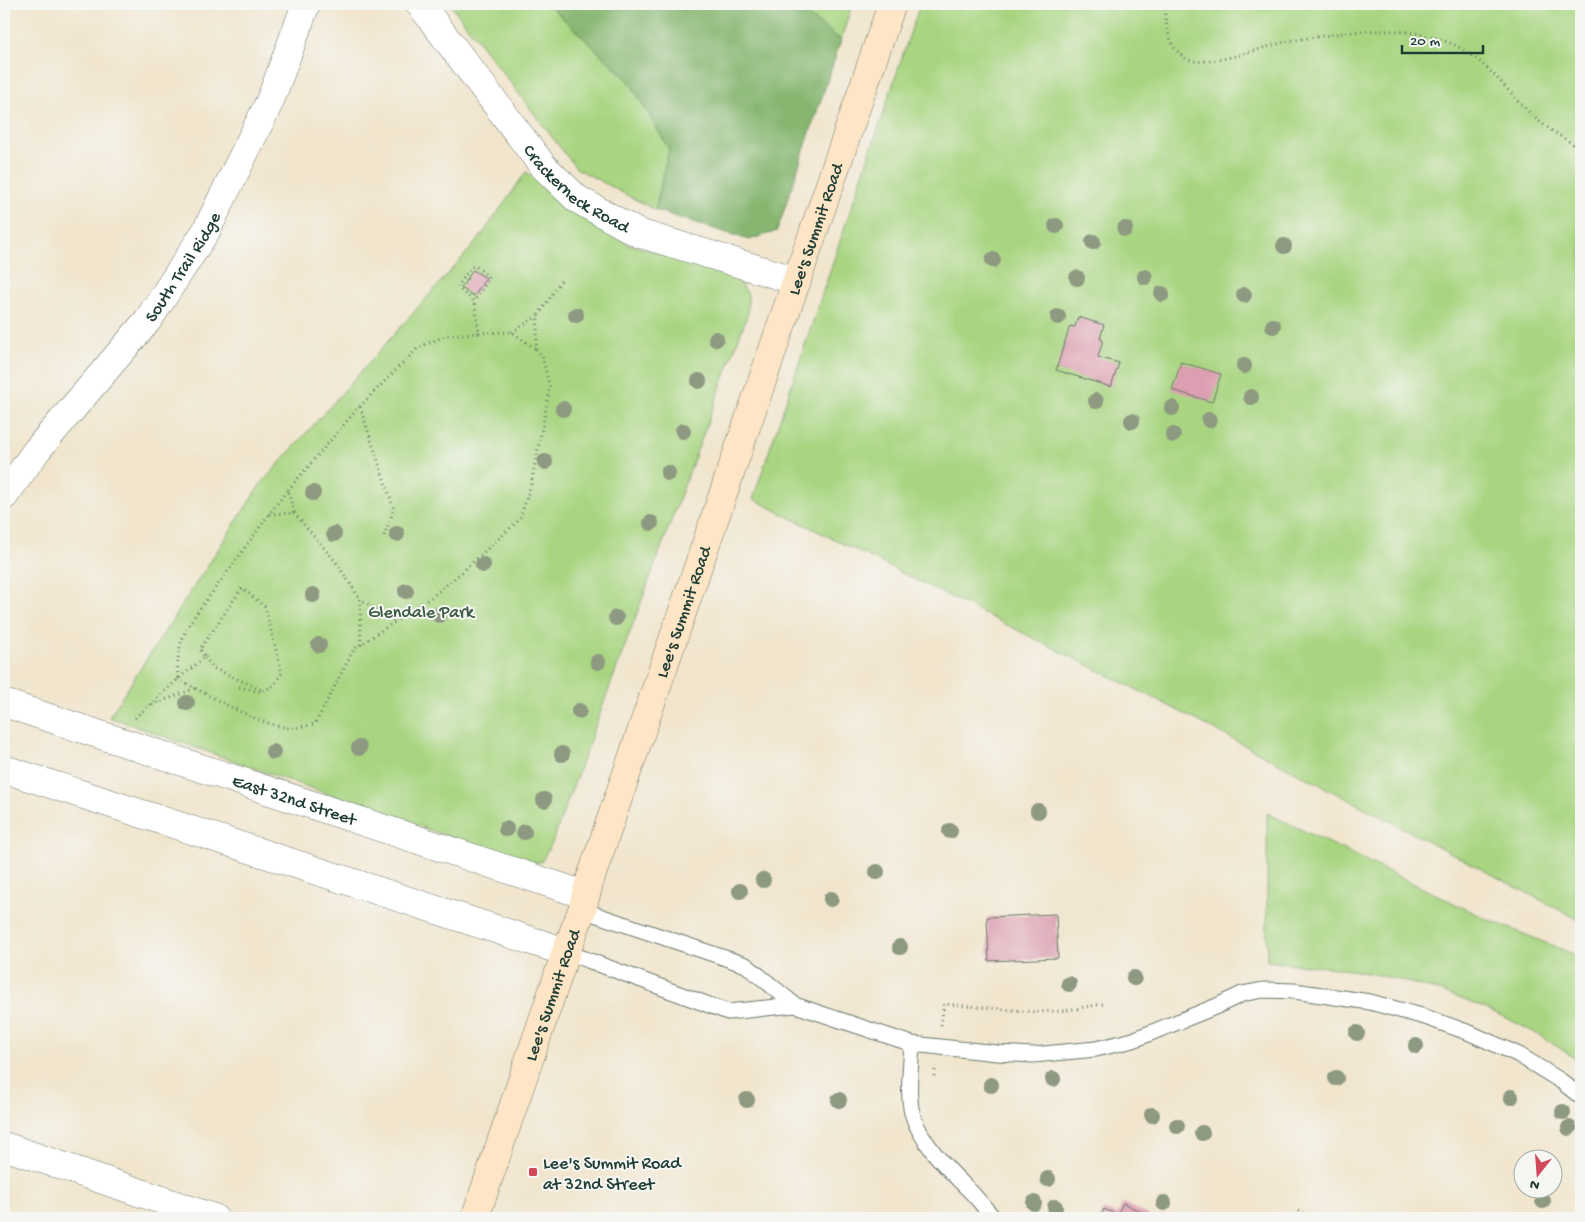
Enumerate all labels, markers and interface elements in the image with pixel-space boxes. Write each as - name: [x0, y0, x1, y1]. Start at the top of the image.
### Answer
- scale bar: [1402, 22, 1484, 54]
- text: 20 m: [1410, 33, 1440, 51]
- street label: Crackerneck Road: [517, 141, 634, 240]
- street label: Lee's Summit Road: [784, 160, 850, 298]
- street label: South Trail Ridge: [141, 209, 227, 327]
- street label: Lee's Summit Road: [652, 542, 718, 681]
- park label: Glendale Park: [368, 603, 476, 624]
- street label: East 32nd Street: [229, 771, 360, 832]
- street label: Lee's Summit Road: [522, 926, 587, 1064]
- north arrow: [1512, 1150, 1562, 1200]
- place label: Lee's Summit Road at 32nd Street: [543, 1154, 682, 1196]
- marker: Lee's Summit Road at 32nd Street: [527, 1166, 539, 1178]
- text: N: [1528, 1175, 1542, 1194]

